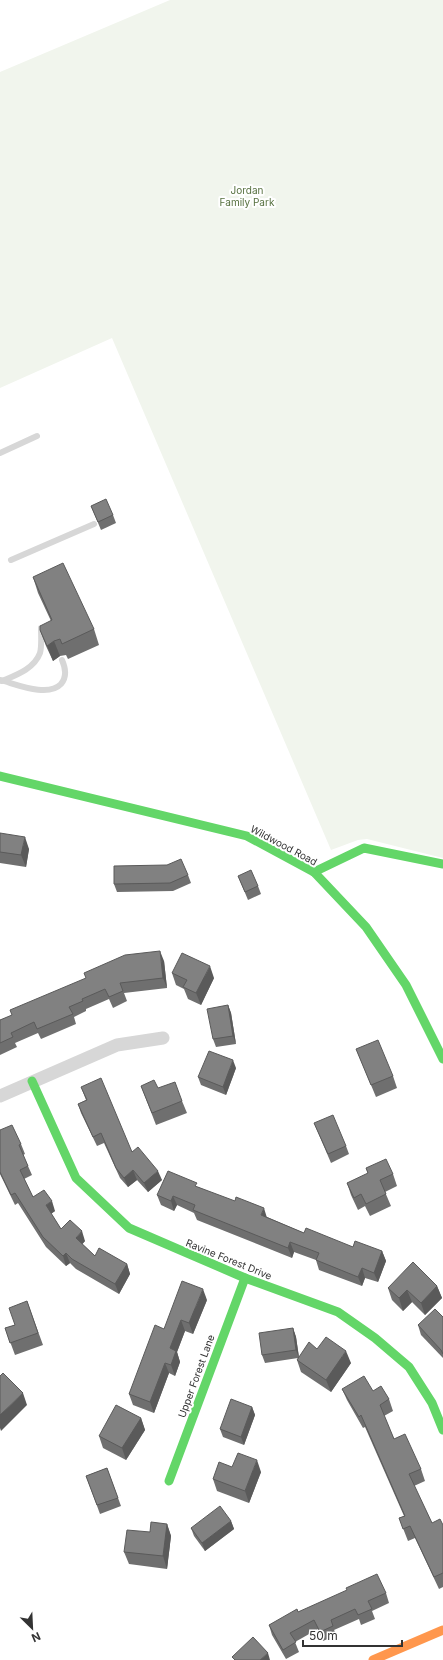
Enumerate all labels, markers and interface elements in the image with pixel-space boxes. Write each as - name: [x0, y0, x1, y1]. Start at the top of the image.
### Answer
- park label: Jordan Family Park: [220, 184, 275, 208]
- street label: Wildwood Road: [249, 822, 319, 868]
- street label: Ravine Forest Drive: [184, 1236, 274, 1282]
- street label: Upper Forest Lane: [175, 1333, 217, 1419]
- north arrow: [12, 1608, 52, 1648]
- scale bar: [303, 1622, 402, 1648]
- text: 50 m: [309, 1628, 338, 1643]
- text: N: [29, 1629, 43, 1645]

